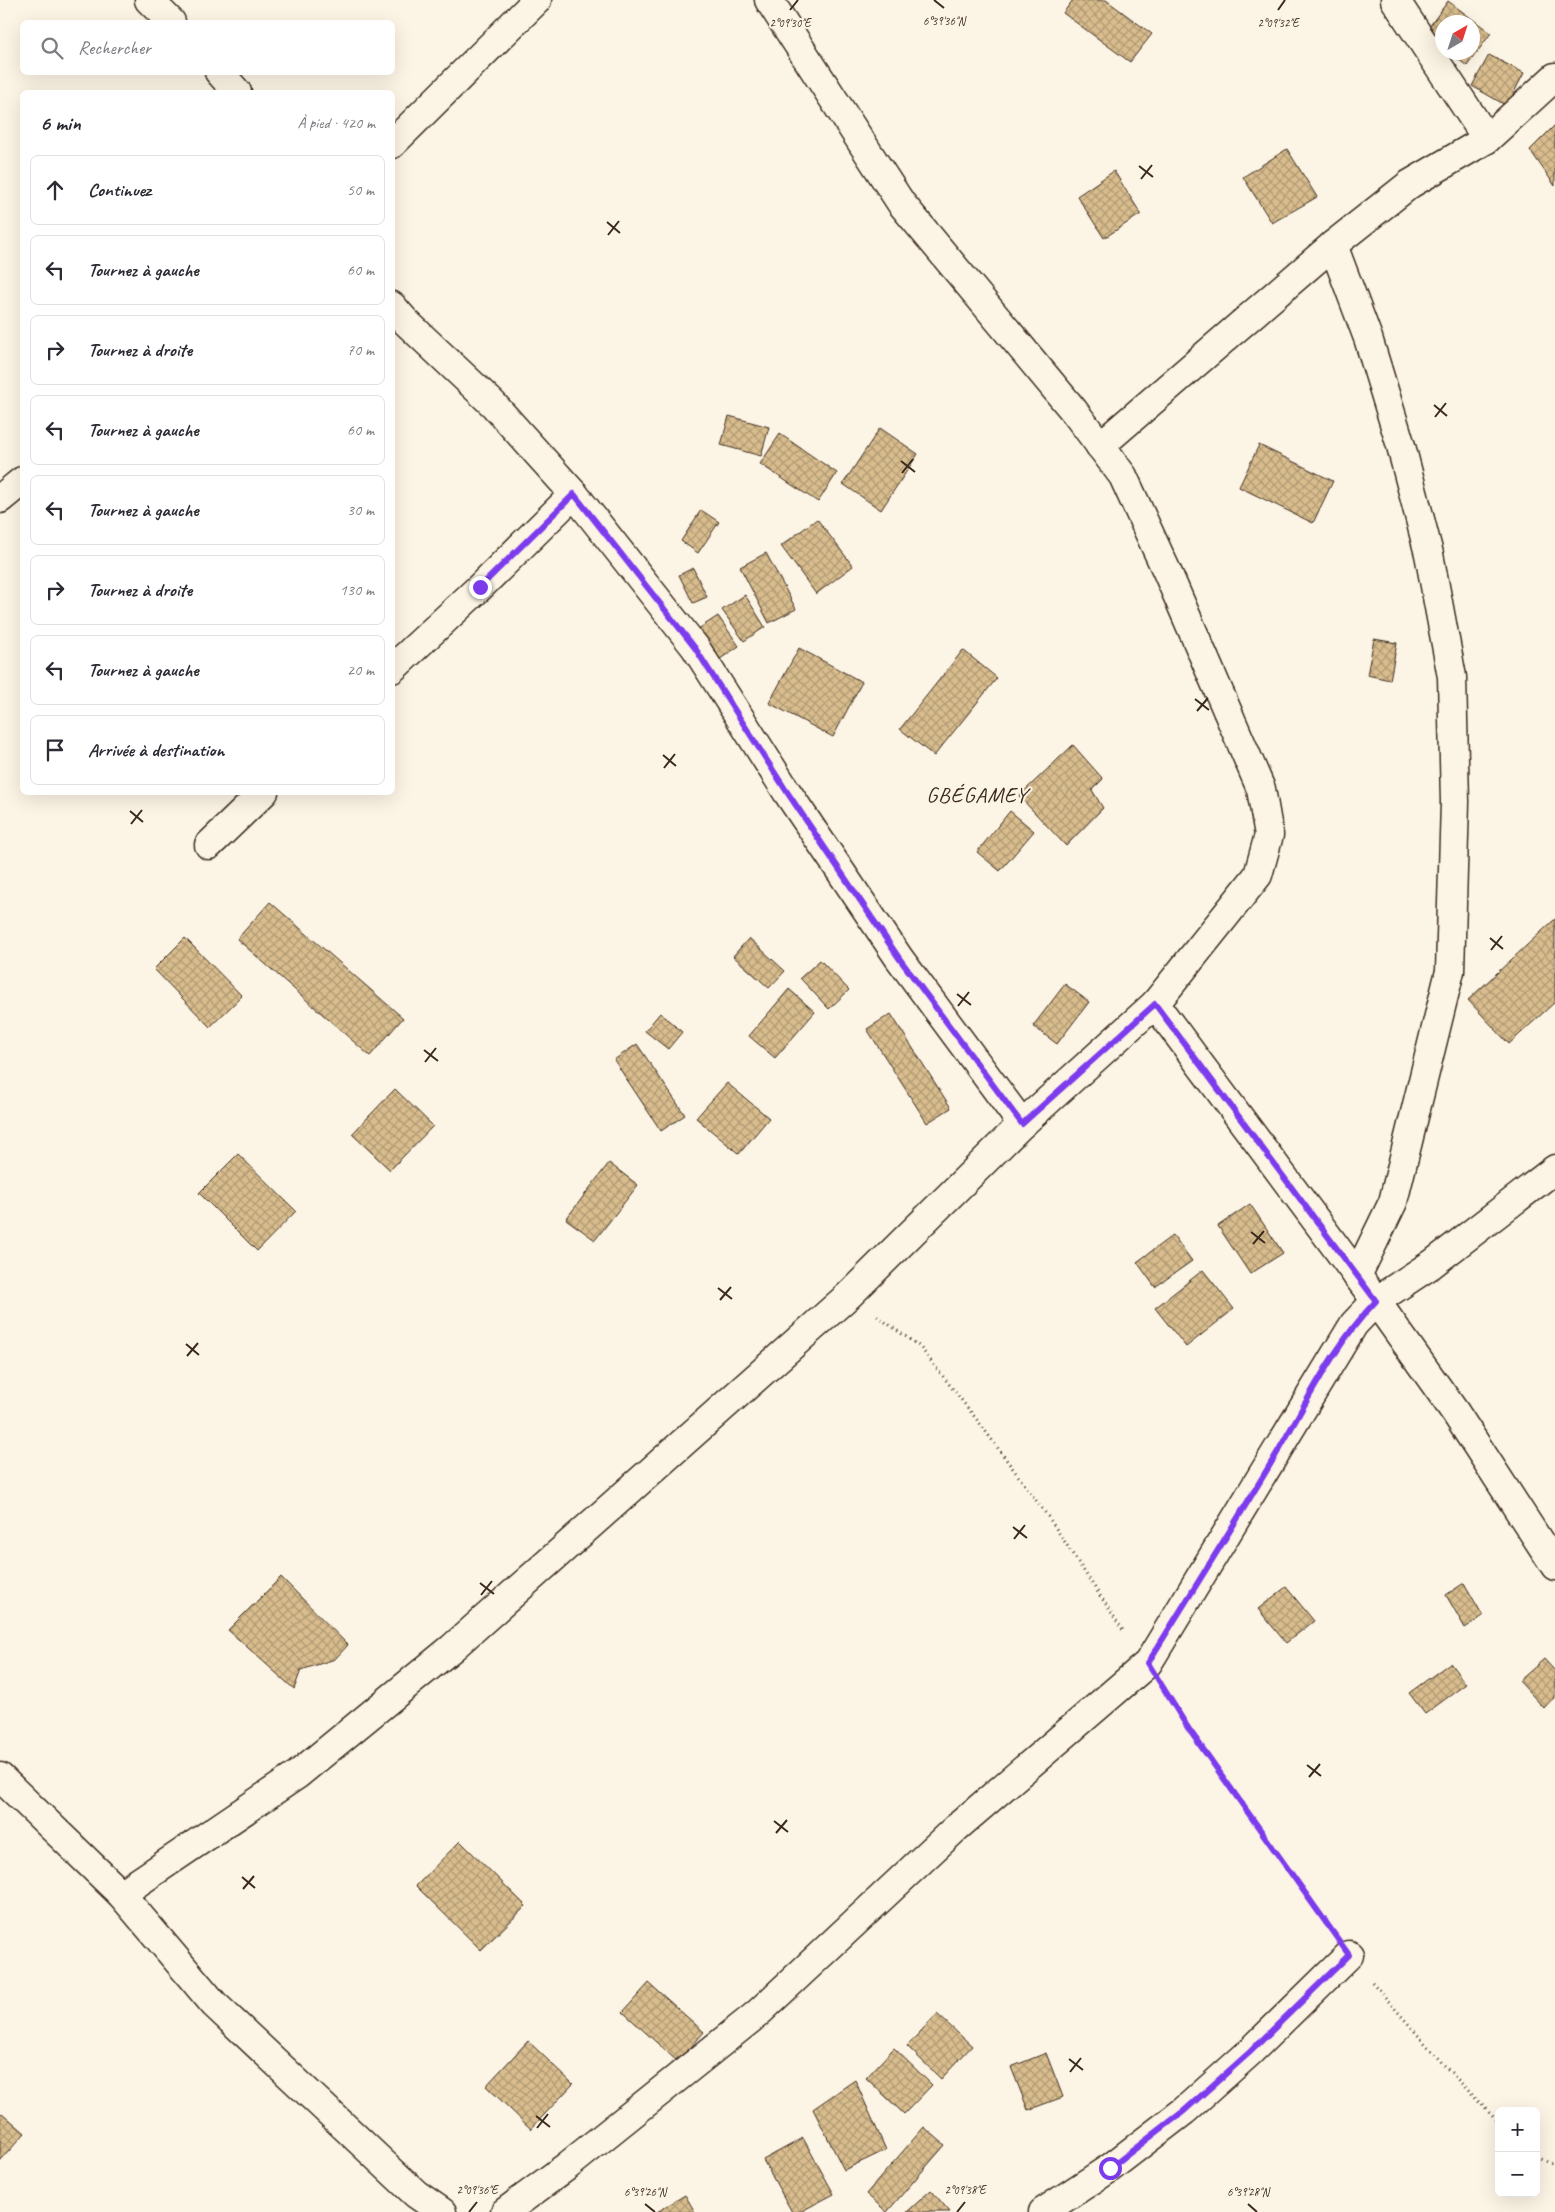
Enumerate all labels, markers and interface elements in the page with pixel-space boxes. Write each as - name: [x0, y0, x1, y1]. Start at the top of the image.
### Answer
- text: 6°39'36"N: [923, 13, 967, 29]
- text: 2°09'30"E: [770, 15, 812, 31]
- text: 2°09'32"E: [1258, 15, 1300, 31]
- north arrow: [1435, 15, 1480, 60]
- search box: [20, 20, 395, 75]
- icon: search: [38, 34, 66, 62]
- text: Rechercher: [78, 36, 151, 60]
- text: 6 min: [40, 110, 81, 136]
- text: À pied · 420 m: [297, 113, 375, 133]
- icon: ahead: [41, 176, 69, 204]
- text: Continuez: [88, 178, 151, 202]
- text: 50 m: [347, 180, 374, 200]
- icon: left: [41, 256, 69, 284]
- text: Tournez à gauche: [88, 258, 199, 282]
- text: 60 m: [347, 260, 374, 280]
- icon: right: [41, 336, 69, 364]
- text: Tournez à droite: [88, 338, 192, 362]
- text: 70 m: [347, 340, 374, 360]
- icon: left: [41, 416, 69, 444]
- text: Tournez à gauche: [88, 418, 199, 442]
- text: 60 m: [347, 420, 374, 440]
- icon: left: [41, 496, 69, 524]
- text: Tournez à gauche: [88, 498, 199, 522]
- text: 30 m: [347, 500, 374, 520]
- icon: right: [41, 576, 69, 604]
- route end: [469, 576, 492, 599]
- text: Tournez à droite: [88, 578, 192, 602]
- text: 130 m: [340, 580, 374, 600]
- icon: left: [41, 656, 69, 684]
- text: Tournez à gauche: [88, 658, 199, 682]
- text: 20 m: [347, 660, 374, 680]
- icon: arrive: [41, 736, 69, 764]
- text: Arrivée à destination: [88, 738, 224, 762]
- district label: GBÉGAMEY: [926, 781, 1031, 809]
- map controls: [1495, 2107, 1540, 2197]
- button: +: [1495, 2107, 1540, 2152]
- button: −: [1495, 2152, 1540, 2197]
- route start: [1099, 2157, 1122, 2180]
- text: 2°09'36"E: [457, 2182, 499, 2198]
- text: 2°09'38"E: [945, 2182, 987, 2198]
- text: 6°39'26"N: [624, 2184, 668, 2200]
- text: 6°39'28"N: [1227, 2184, 1271, 2200]

